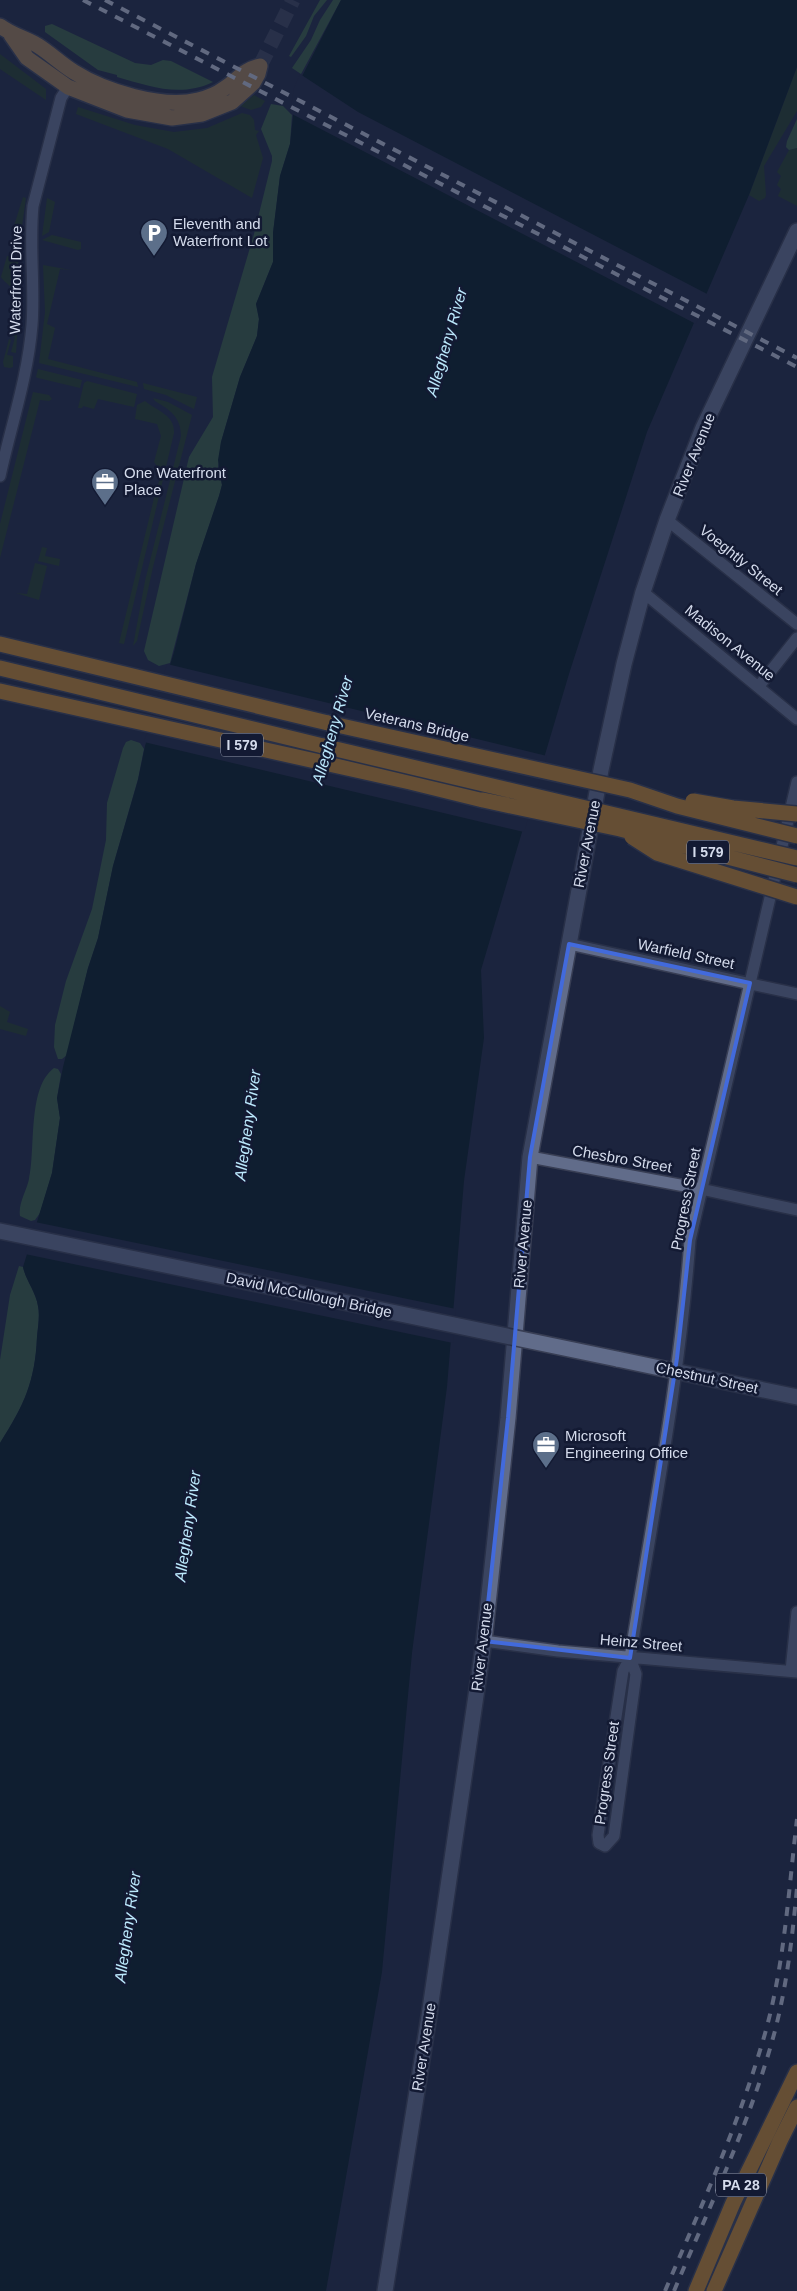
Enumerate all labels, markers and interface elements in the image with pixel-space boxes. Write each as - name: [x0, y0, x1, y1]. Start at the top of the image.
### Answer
- place label: Eleventh and Waterfront Lot: [173, 215, 268, 249]
- parking icon: Eleventh and Waterfront Lot: [139, 218, 169, 257]
- street label: Waterfront Drive: [6, 226, 25, 334]
- water label: Allegheny River: [423, 285, 470, 399]
- street label: River Avenue: [669, 410, 718, 499]
- place label: One Waterfront Place: [124, 464, 227, 498]
- office icon: One Waterfront Place: [90, 467, 120, 506]
- street label: Voeghtly Street: [696, 521, 787, 599]
- street label: Madison Avenue: [682, 601, 779, 684]
- water label: Allegheny River: [309, 673, 356, 787]
- street label: Veterans Bridge: [363, 704, 471, 745]
- road number: I 579: [221, 734, 263, 756]
- street label: River Avenue: [570, 799, 603, 889]
- road number: I 579: [687, 840, 729, 864]
- street label: Warfield Street: [636, 935, 737, 972]
- water label: Allegheny River: [231, 1068, 264, 1183]
- street label: Chesbro Street: [571, 1141, 674, 1176]
- street label: Progress Street: [667, 1145, 704, 1252]
- street label: River Avenue: [510, 1199, 535, 1289]
- street label: David McCullough Bridge: [225, 1269, 394, 1320]
- street label: Chestnut Street: [654, 1358, 761, 1397]
- place label: Microsoft Engineering Office: [565, 1427, 688, 1461]
- office icon: Microsoft Engineering Office: [531, 1430, 561, 1469]
- water label: Allegheny River: [171, 1469, 204, 1584]
- street label: River Avenue: [468, 1602, 495, 1692]
- street label: Heinz Street: [599, 1630, 684, 1655]
- street label: Progress Street: [591, 1719, 622, 1826]
- water label: Allegheny River: [111, 1870, 144, 1985]
- street label: River Avenue: [408, 2002, 439, 2092]
- road number: PA 28: [716, 2174, 766, 2196]

